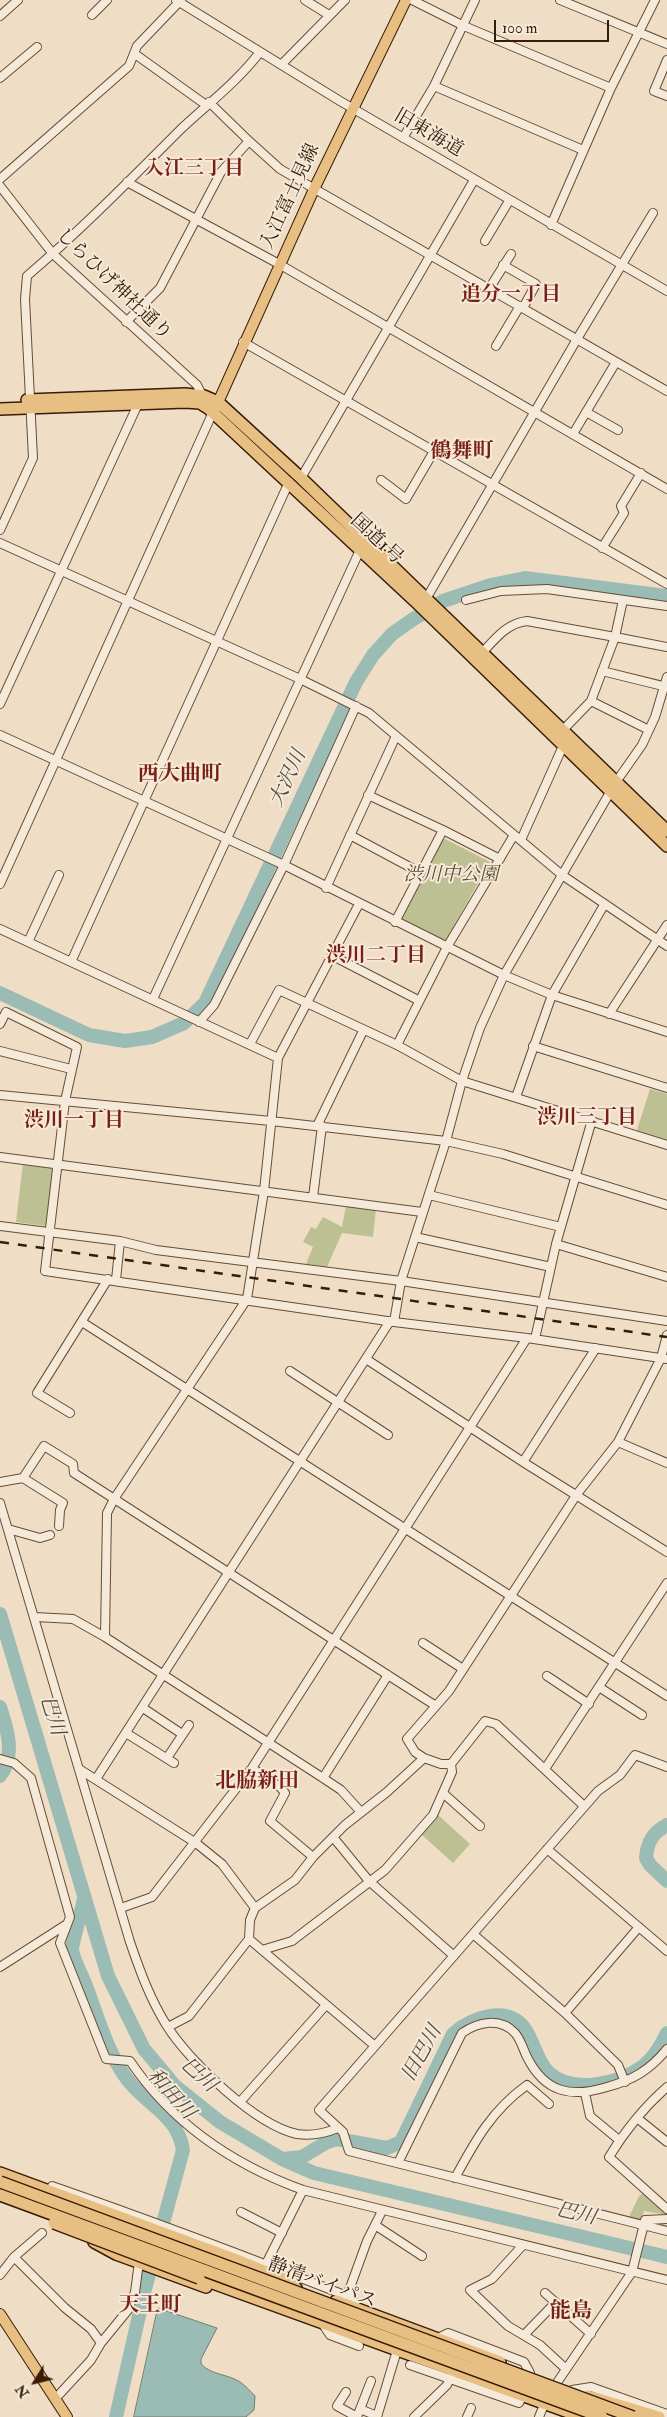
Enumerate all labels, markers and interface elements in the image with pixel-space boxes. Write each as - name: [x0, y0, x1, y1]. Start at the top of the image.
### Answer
- scale bar: [497, 10, 612, 42]
- text: 100 m: [502, 19, 537, 38]
- street label: 旧東海道: [389, 105, 467, 163]
- street label: 入江富士見線: [257, 141, 325, 253]
- district label: 入江三丁目: [144, 158, 244, 182]
- street label: しらひげ神社通り: [50, 224, 176, 346]
- district label: 追分一丁目: [461, 284, 561, 308]
- district label: 鶴舞町: [431, 439, 493, 465]
- street label: 国道1号: [345, 510, 407, 570]
- water label: 大沢川: [265, 747, 313, 811]
- district label: 西大曲町: [138, 762, 222, 788]
- park label: 渋川中公園: [404, 865, 498, 887]
- district label: 渋川二丁目: [326, 945, 426, 969]
- district label: 渋川三丁目: [537, 1107, 637, 1131]
- district label: 渋川一丁目: [24, 1110, 124, 1134]
- water label: 巴川: [34, 1693, 68, 1739]
- district label: 北脇新田: [215, 1769, 299, 1795]
- water label: 旧巴川: [398, 2022, 448, 2086]
- water label: 巴川: [175, 2054, 221, 2098]
- water label: 和田川: [141, 2065, 199, 2125]
- water label: 巴川: [554, 2199, 598, 2231]
- street label: 静清バイパス: [265, 2254, 379, 2314]
- district label: 天王町: [119, 2293, 181, 2319]
- district label: 能島: [550, 2299, 592, 2325]
- north arrow: [10, 2357, 60, 2407]
- text: N: [12, 2381, 33, 2401]

